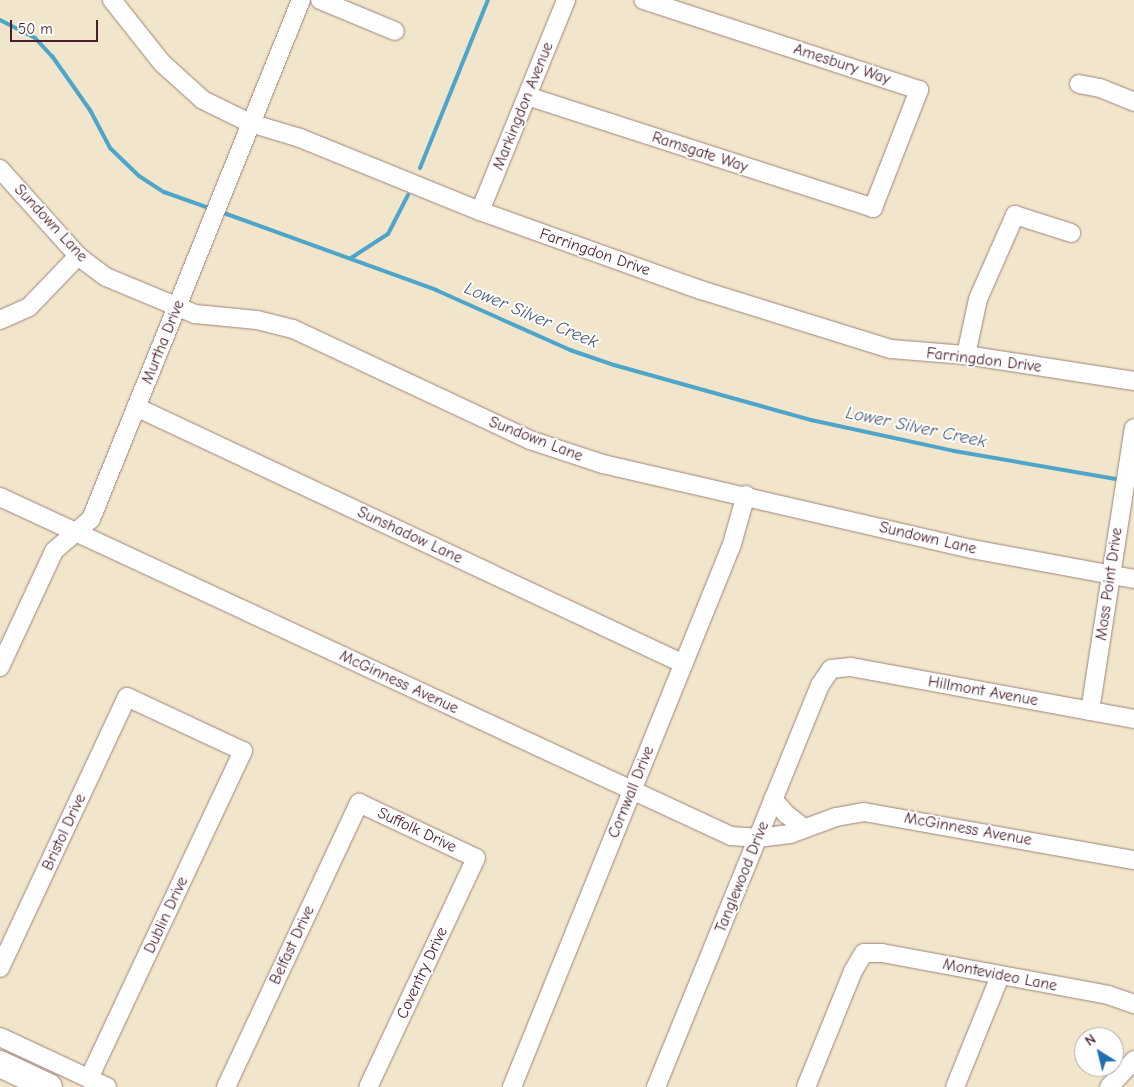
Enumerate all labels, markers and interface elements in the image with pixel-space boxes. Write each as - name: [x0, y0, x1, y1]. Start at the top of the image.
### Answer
- scale bar: [12, 10, 100, 42]
- text: 50 m: [18, 20, 53, 38]
- street label: Markingdon Avenue: [489, 39, 557, 173]
- street label: Amesbury Way: [791, 39, 893, 89]
- street label: Ramsgate Way: [650, 127, 750, 177]
- street label: Sundown Lane: [10, 180, 92, 266]
- street label: Farringdon Drive: [537, 224, 653, 280]
- water label: Lower Silver Creek: [461, 278, 601, 354]
- street label: Murtha Drive: [137, 297, 189, 387]
- street label: Farringdon Drive: [925, 343, 1043, 377]
- water label: Lower Silver Creek: [844, 403, 988, 453]
- street label: Sundown Lane: [486, 412, 586, 466]
- street label: Sunshadow Lane: [354, 502, 466, 568]
- street label: Sundown Lane: [877, 517, 979, 559]
- street label: Moss Point Drive: [1092, 526, 1126, 642]
- street label: McGinness Avenue: [336, 646, 462, 718]
- street label: Hillmont Avenue: [926, 672, 1040, 710]
- street label: Cornwall Drive: [604, 743, 658, 841]
- street label: Bristol Drive: [38, 791, 90, 873]
- street label: Suffolk Drive: [374, 803, 460, 857]
- street label: McGinness Avenue: [903, 808, 1033, 850]
- street label: Tanglewood Drive: [711, 818, 773, 936]
- street label: Dublin Drive: [140, 874, 192, 956]
- street label: Belfast Drive: [265, 902, 319, 988]
- street label: Coventry Drive: [392, 924, 452, 1022]
- street label: Montevideo Lane: [941, 954, 1059, 996]
- north arrow: [1074, 1027, 1124, 1077]
- text: N: [1082, 1031, 1099, 1050]

